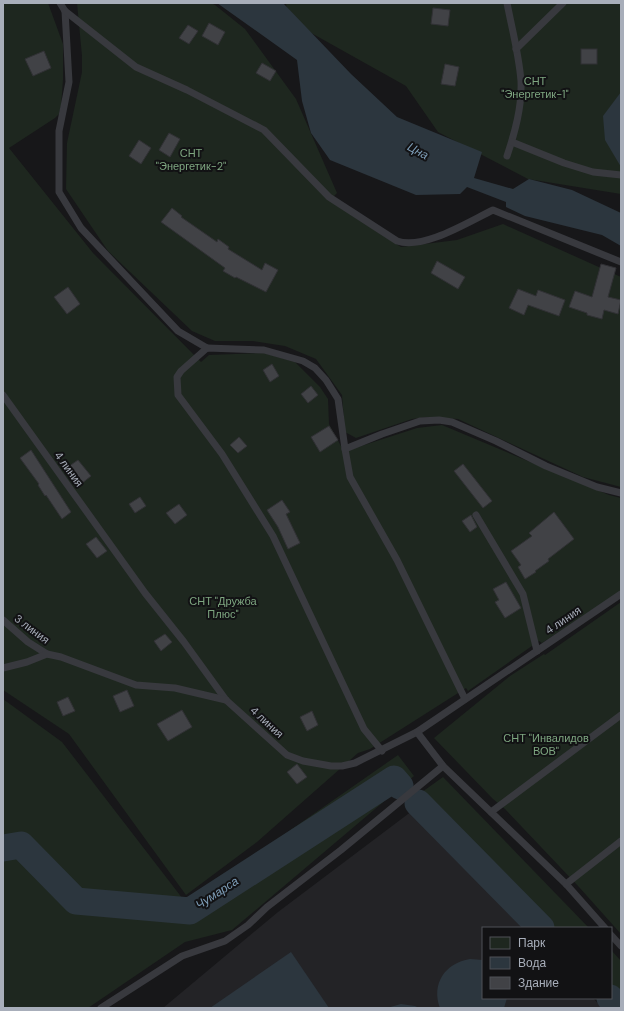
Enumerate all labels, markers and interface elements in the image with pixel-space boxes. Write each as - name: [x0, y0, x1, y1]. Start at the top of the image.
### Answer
- park label: СНТ "Энергетик-1": [501, 74, 569, 101]
- water label: Цна: [404, 139, 432, 163]
- park label: СНТ "Энергетик-2": [156, 146, 226, 173]
- street label: 4 линия: [51, 449, 87, 489]
- park label: СНТ "Дружба Плюс": [189, 594, 258, 621]
- street label: 4 линия: [542, 603, 584, 637]
- street label: 3 линия: [12, 611, 52, 647]
- street label: 4 линия: [247, 703, 287, 741]
- park label: СНТ "Инвалидов ВОВ": [503, 731, 589, 758]
- water label: Чумарса: [192, 873, 242, 913]
- legend: [482, 927, 612, 999]
- text: Парк: [518, 935, 546, 951]
- text: Вода: [518, 955, 546, 971]
- text: Здание: [518, 975, 559, 991]

